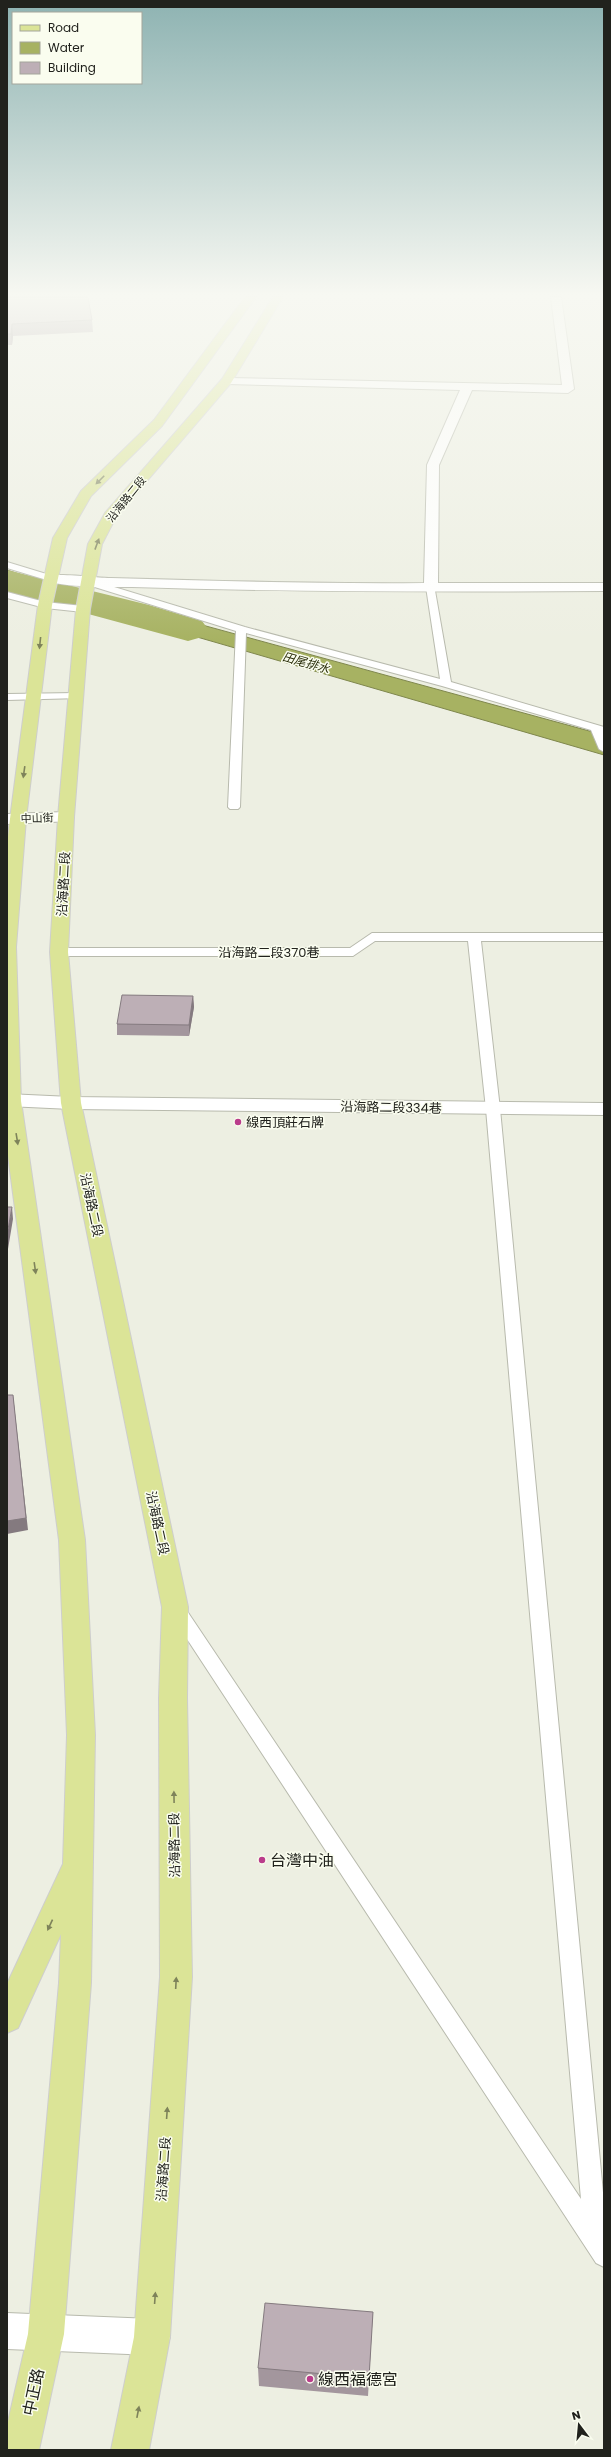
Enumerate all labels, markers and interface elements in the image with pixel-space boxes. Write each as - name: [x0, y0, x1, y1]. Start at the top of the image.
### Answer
- legend: [12, 12, 142, 84]
- text: Road: [48, 19, 79, 36]
- text: Water: [48, 39, 85, 56]
- text: Building: [48, 59, 96, 76]
- street label: 沿海路二段: [102, 473, 150, 525]
- one-way arrow: [95, 475, 105, 485]
- one-way arrow: [94, 537, 100, 549]
- one-way arrow: [37, 637, 44, 650]
- water label: 田尾排水: [281, 648, 333, 678]
- one-way arrow: [21, 766, 27, 779]
- street label: 中山街: [20, 809, 54, 827]
- street label: 沿海路二段: [52, 851, 75, 917]
- street label: 沿海路二段370巷: [219, 943, 319, 962]
- street label: 沿海路二段334巷: [340, 1097, 442, 1118]
- place label: 線西頂莊石牌: [246, 1113, 324, 1132]
- marker: 線西頂莊石牌: [233, 1117, 243, 1127]
- one-way arrow: [14, 1133, 20, 1145]
- street label: 沿海路二段: [75, 1171, 108, 1239]
- one-way arrow: [32, 1262, 38, 1274]
- street label: 沿海路二段: [141, 1489, 174, 1557]
- one-way arrow: [171, 1790, 177, 1803]
- street label: 沿海路二段: [164, 1812, 185, 1878]
- place label: 台灣中油: [270, 1849, 334, 1872]
- marker: 台灣中油: [257, 1855, 267, 1865]
- one-way arrow: [47, 1919, 53, 1930]
- one-way arrow: [172, 1977, 179, 1989]
- one-way arrow: [164, 2107, 171, 2119]
- street label: 沿海路二段: [152, 2136, 175, 2202]
- one-way arrow: [151, 2292, 158, 2304]
- street label: 中正路: [17, 2366, 50, 2418]
- place label: 線西福德宮: [318, 2368, 398, 2391]
- marker: 線西福德宮: [305, 2374, 315, 2384]
- north arrow: [559, 2405, 599, 2445]
- one-way arrow: [135, 2406, 141, 2418]
- text: N: [570, 2407, 582, 2424]

